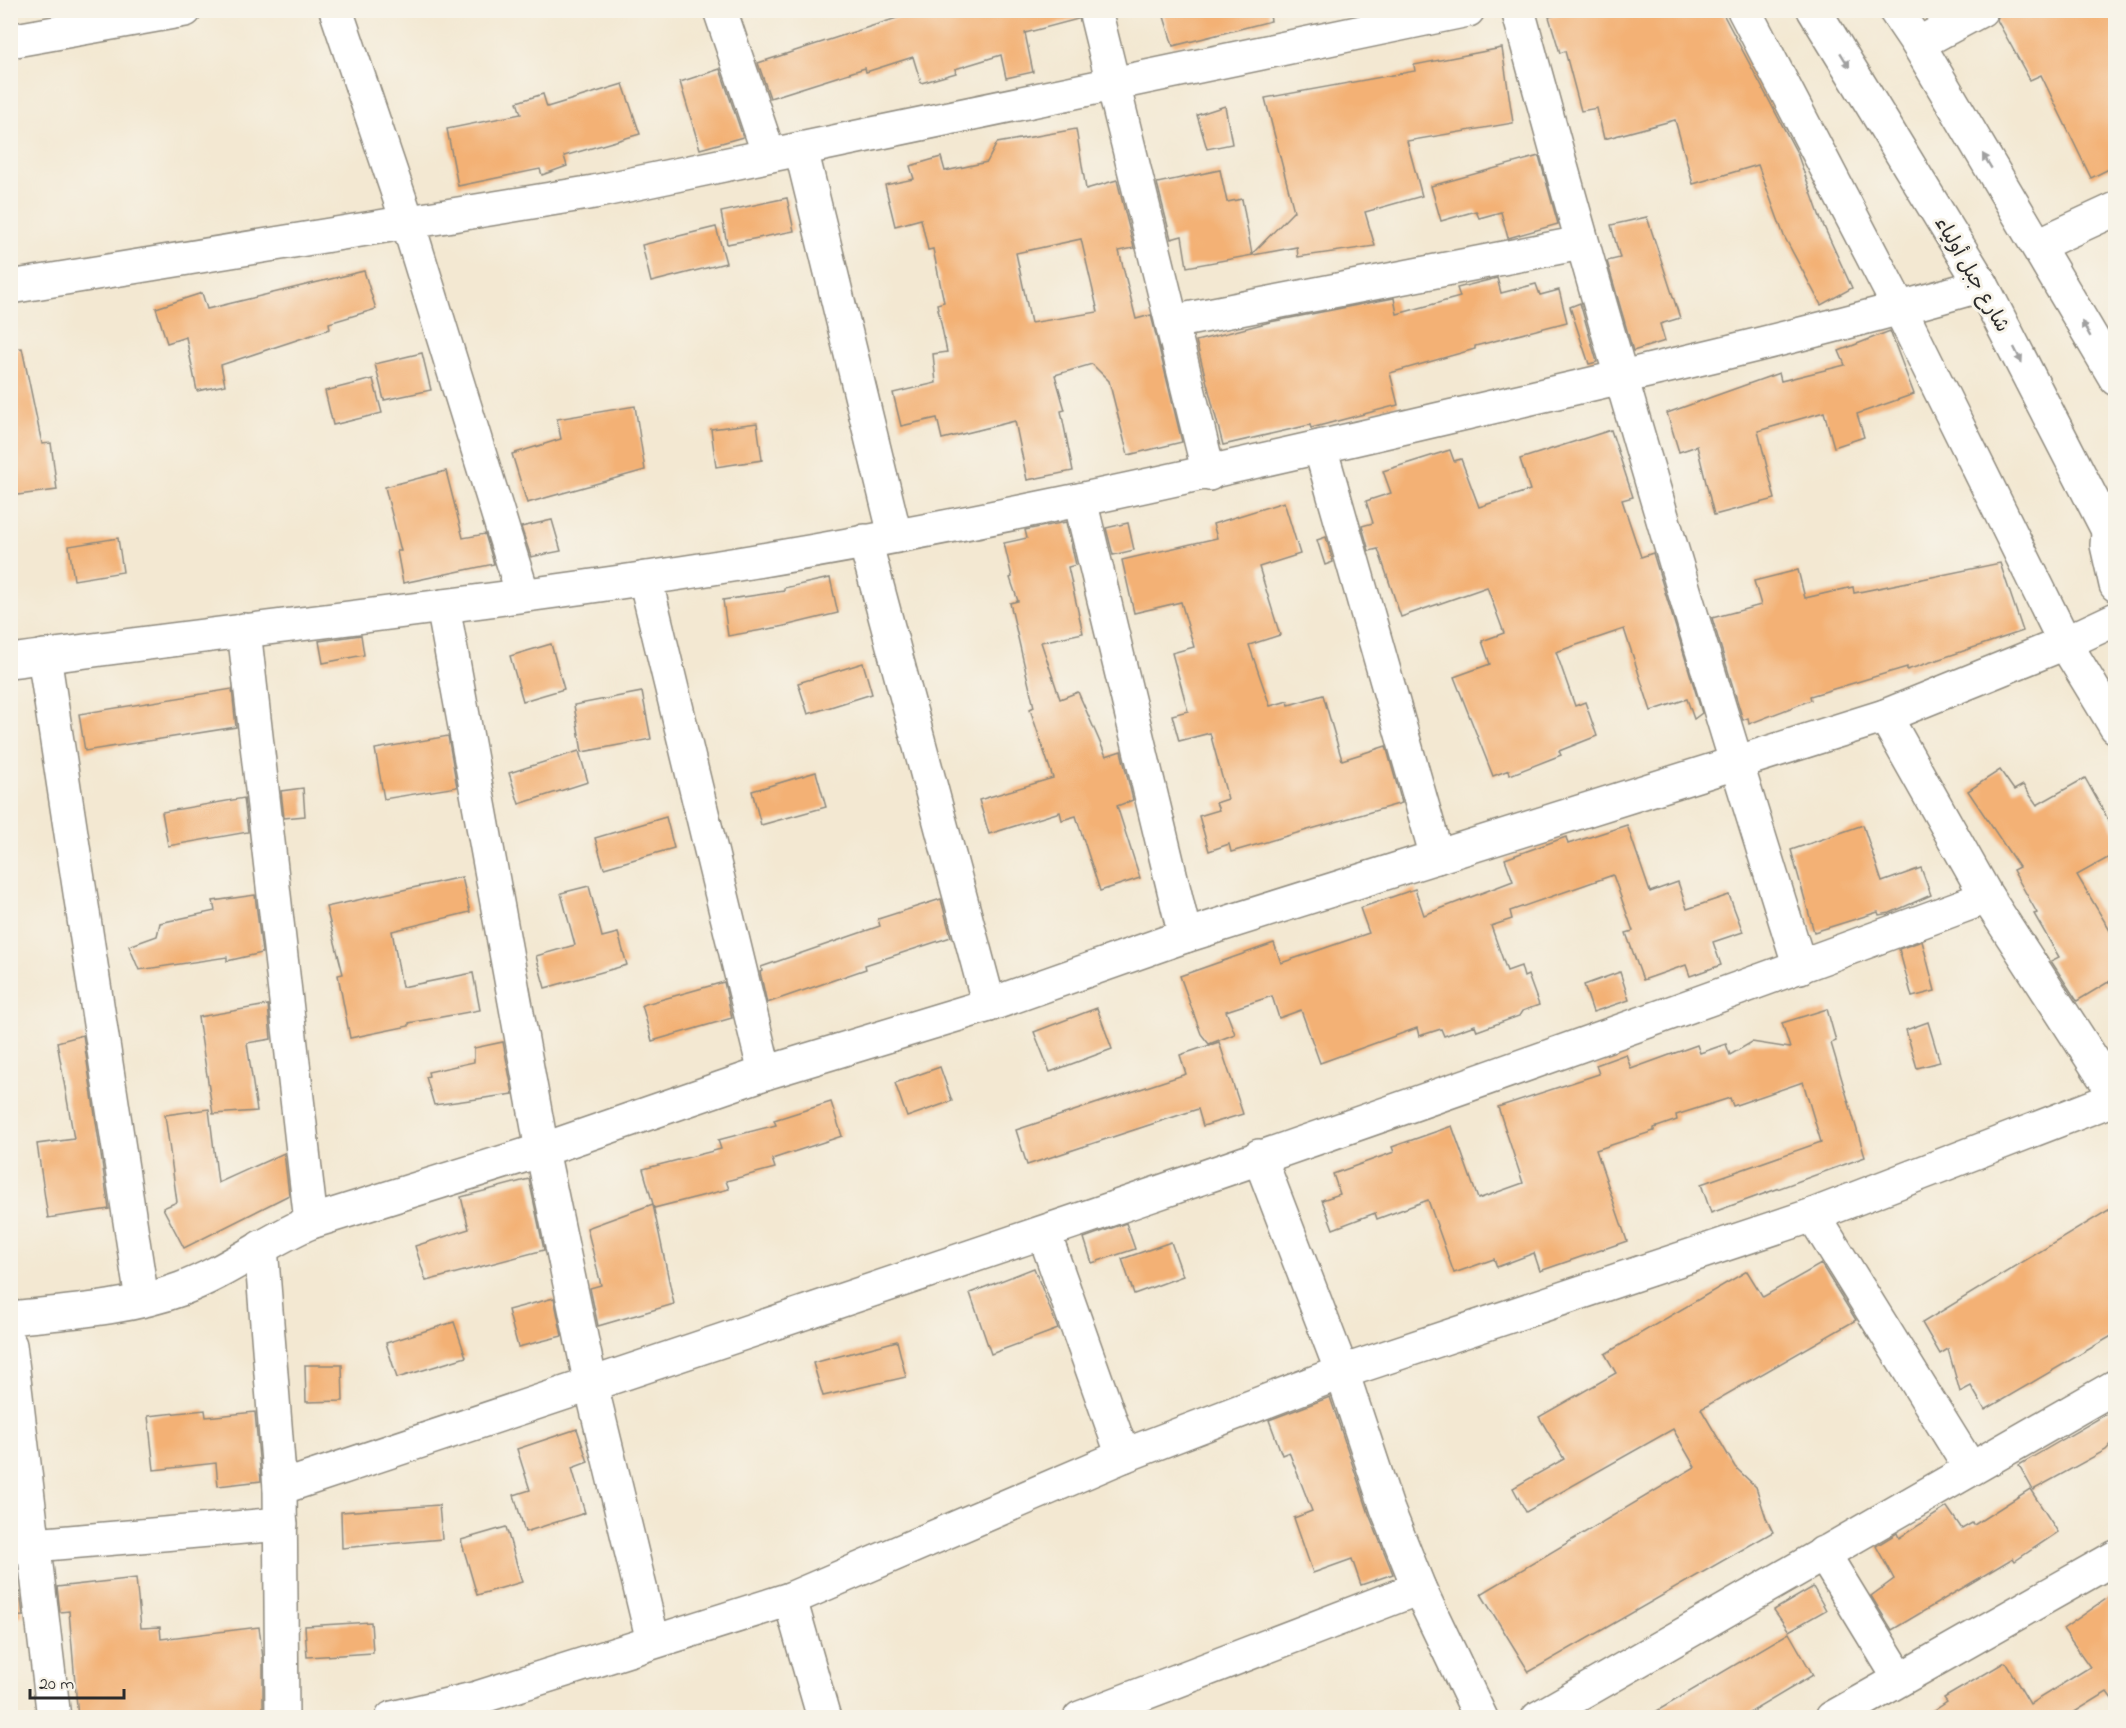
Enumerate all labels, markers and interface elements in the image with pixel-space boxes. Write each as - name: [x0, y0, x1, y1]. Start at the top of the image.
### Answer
- one-way arrow: [1839, 52, 1850, 68]
- one-way arrow: [1982, 153, 1993, 169]
- street label: شارع جبل أولياء: [1926, 212, 2016, 338]
- one-way arrow: [2081, 320, 2091, 337]
- one-way arrow: [2013, 347, 2023, 364]
- scale bar: [30, 1662, 124, 1700]
- text: 20 m: [39, 1672, 74, 1698]

